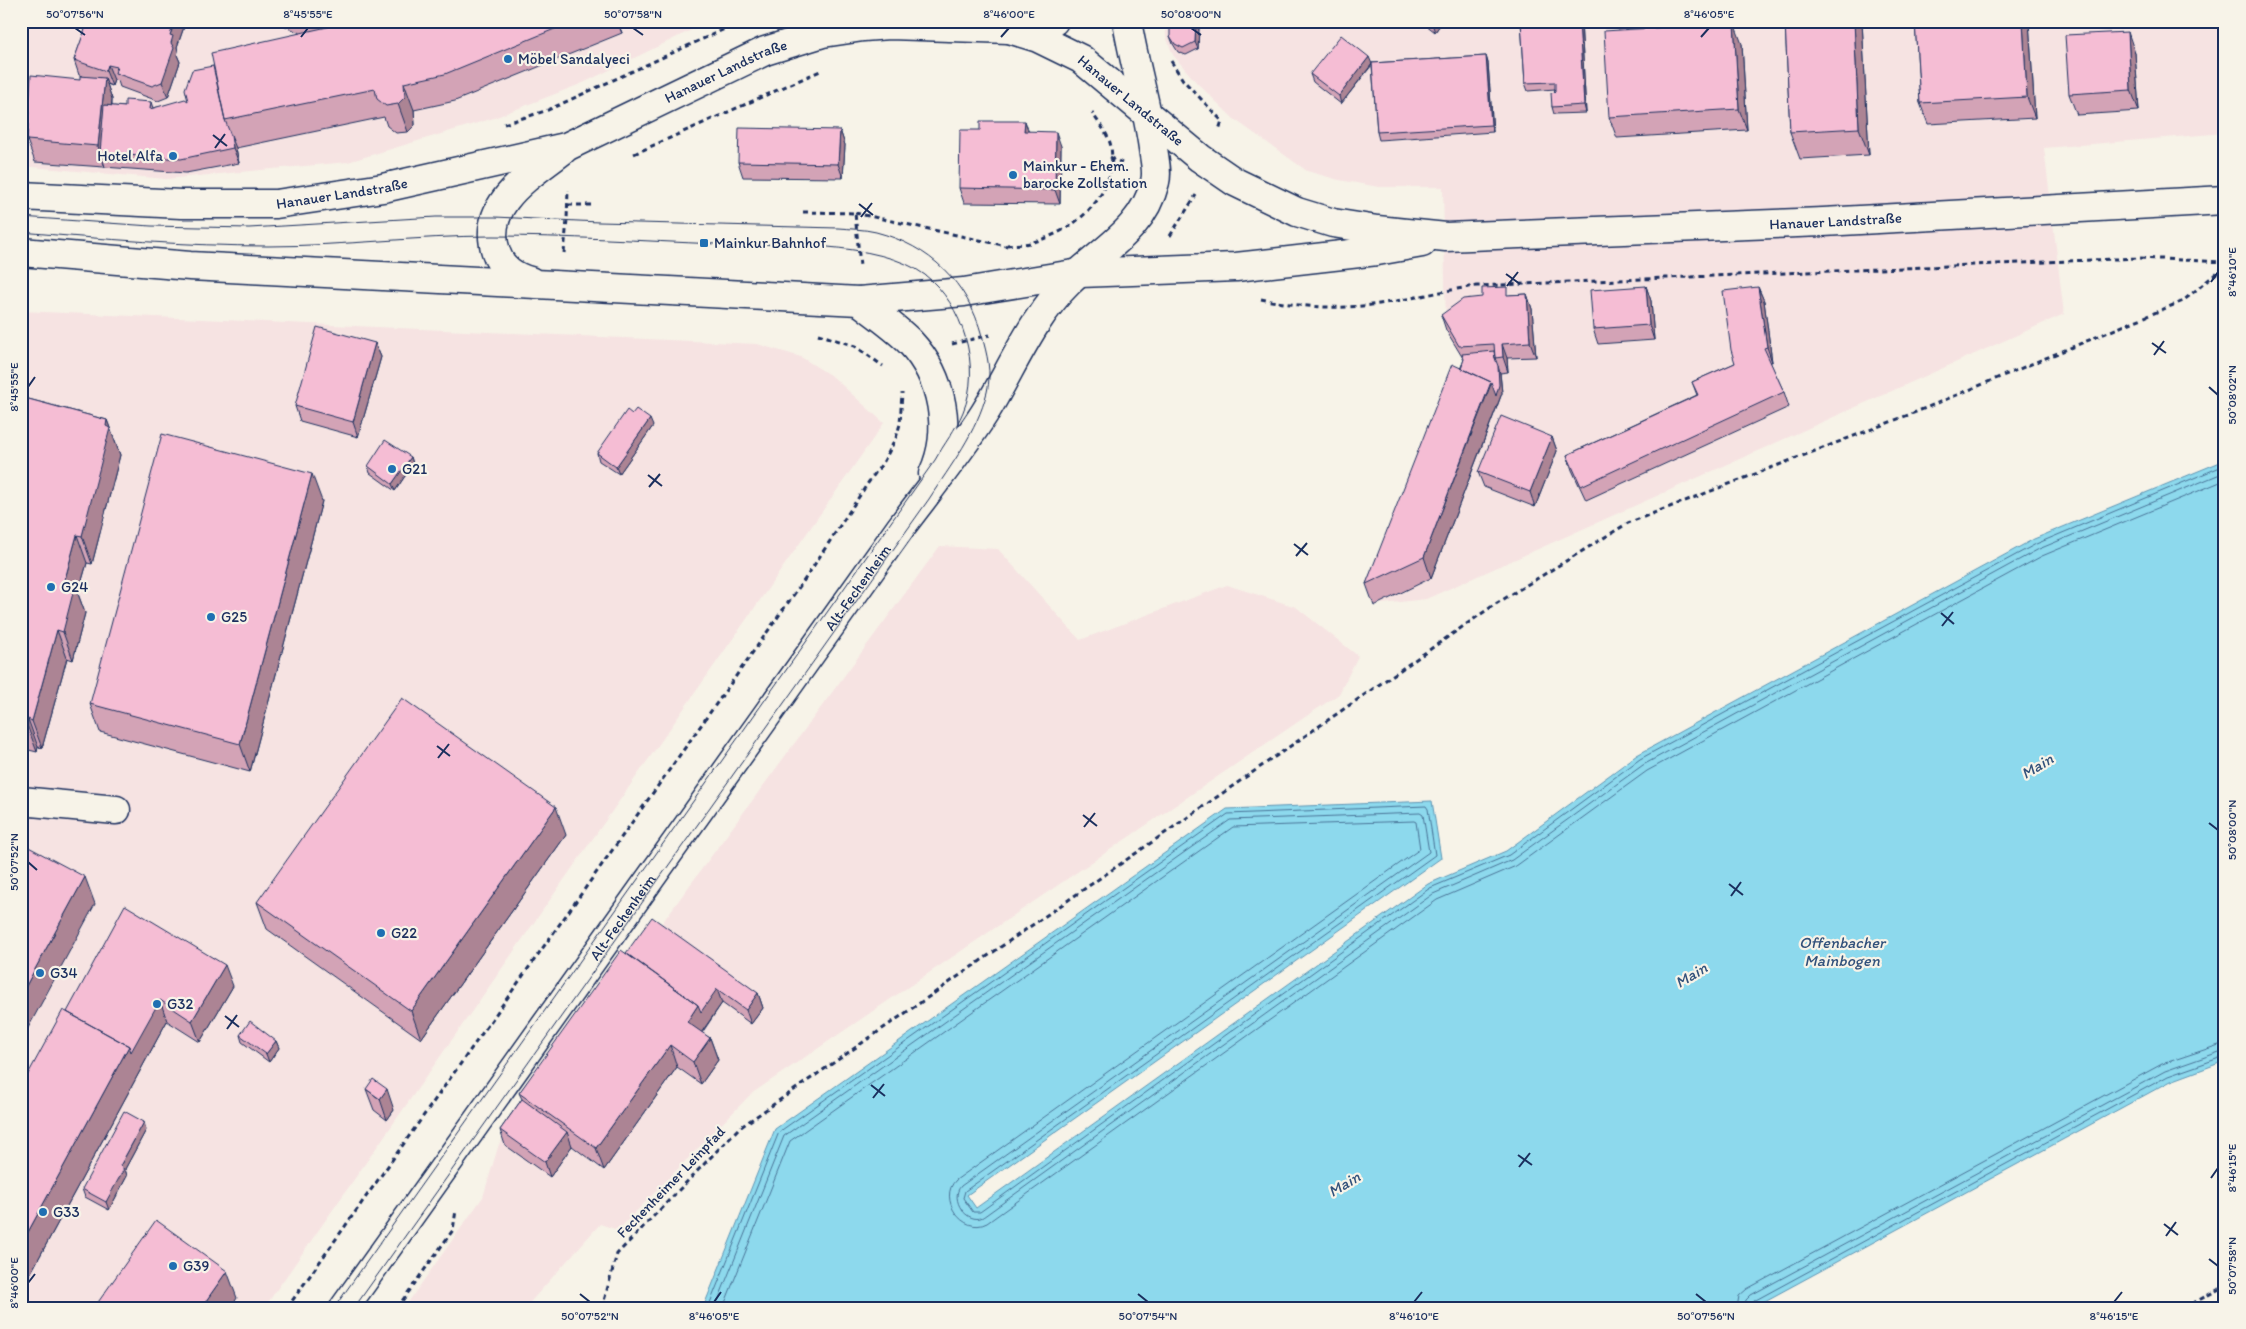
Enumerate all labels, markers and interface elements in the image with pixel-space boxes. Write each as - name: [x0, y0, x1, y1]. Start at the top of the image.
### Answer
- text: 50°07'56"N: [46, 7, 104, 21]
- text: 8°45'55"E: [283, 7, 333, 21]
- text: 50°07'58"N: [604, 7, 662, 21]
- text: 8°46'00"E: [983, 7, 1035, 21]
- text: 50°08'00"N: [1161, 7, 1221, 21]
- text: 8°46'05"E: [1684, 7, 1735, 21]
- street label: Hanauer Landstraße: [662, 36, 789, 107]
- place label: Möbel Sandalyeci: [518, 50, 630, 68]
- street label: Hanauer Landstraße: [1074, 51, 1187, 150]
- marker: Möbel Sandalyeci: [502, 53, 514, 65]
- place label: Hotel Alfa: [97, 147, 163, 165]
- marker: Hotel Alfa: [167, 150, 179, 162]
- place label: Mainkur - Ehem. barocke Zollstation: [1023, 157, 1148, 192]
- marker: Mainkur - Ehem. barocke Zollstation: [1007, 169, 1019, 181]
- street label: Hanauer Landstraße: [275, 174, 409, 213]
- street label: Hanauer Landstraße: [1769, 209, 1902, 233]
- place label: Mainkur Bahnhof: [714, 234, 826, 252]
- marker: Mainkur Bahnhof: [698, 237, 710, 249]
- text: 8°46'10"E: [2225, 247, 2239, 297]
- text: 8°45'55"E: [7, 362, 21, 412]
- text: 50°08'02"N: [2225, 365, 2239, 425]
- place label: G21: [402, 460, 427, 478]
- marker: G21: [386, 463, 398, 475]
- street label: Alt-Fechenheim: [821, 540, 895, 634]
- place label: G24: [61, 578, 88, 596]
- marker: G24: [45, 581, 57, 593]
- place label: G25: [221, 608, 247, 626]
- marker: G25: [205, 611, 217, 623]
- water label: Main: [2018, 749, 2056, 783]
- text: 50°08'00"N: [2225, 800, 2239, 860]
- text: 50°07'52"N: [7, 833, 21, 891]
- street label: Alt-Fechenheim: [586, 870, 660, 964]
- place label: G22: [391, 924, 417, 942]
- marker: G22: [375, 927, 387, 939]
- water label: Offenbacher Mainbogen: [1799, 933, 1887, 970]
- water label: Main: [1672, 958, 1710, 992]
- place label: G34: [50, 964, 78, 982]
- marker: G34: [34, 967, 46, 979]
- place label: G32: [167, 995, 194, 1013]
- marker: G32: [151, 998, 163, 1010]
- street label: Fechenheimer Leinpfad: [613, 1122, 729, 1242]
- text: 8°46'15"E: [2225, 1143, 2239, 1192]
- water label: Main: [1325, 1167, 1363, 1201]
- place label: G33: [53, 1203, 80, 1221]
- marker: G33: [37, 1206, 49, 1218]
- text: 50°07'58"N: [2225, 1237, 2239, 1295]
- text: 8°46'00"E: [7, 1257, 21, 1309]
- place label: G39: [183, 1257, 210, 1275]
- marker: G39: [167, 1260, 179, 1272]
- text: 50°07'52"N: [561, 1309, 619, 1323]
- text: 8°46'05"E: [689, 1309, 740, 1323]
- text: 50°07'54"N: [1119, 1309, 1177, 1323]
- text: 8°46'10"E: [1389, 1309, 1439, 1323]
- text: 50°07'56"N: [1677, 1309, 1735, 1323]
- text: 8°46'15"E: [2090, 1309, 2139, 1323]

